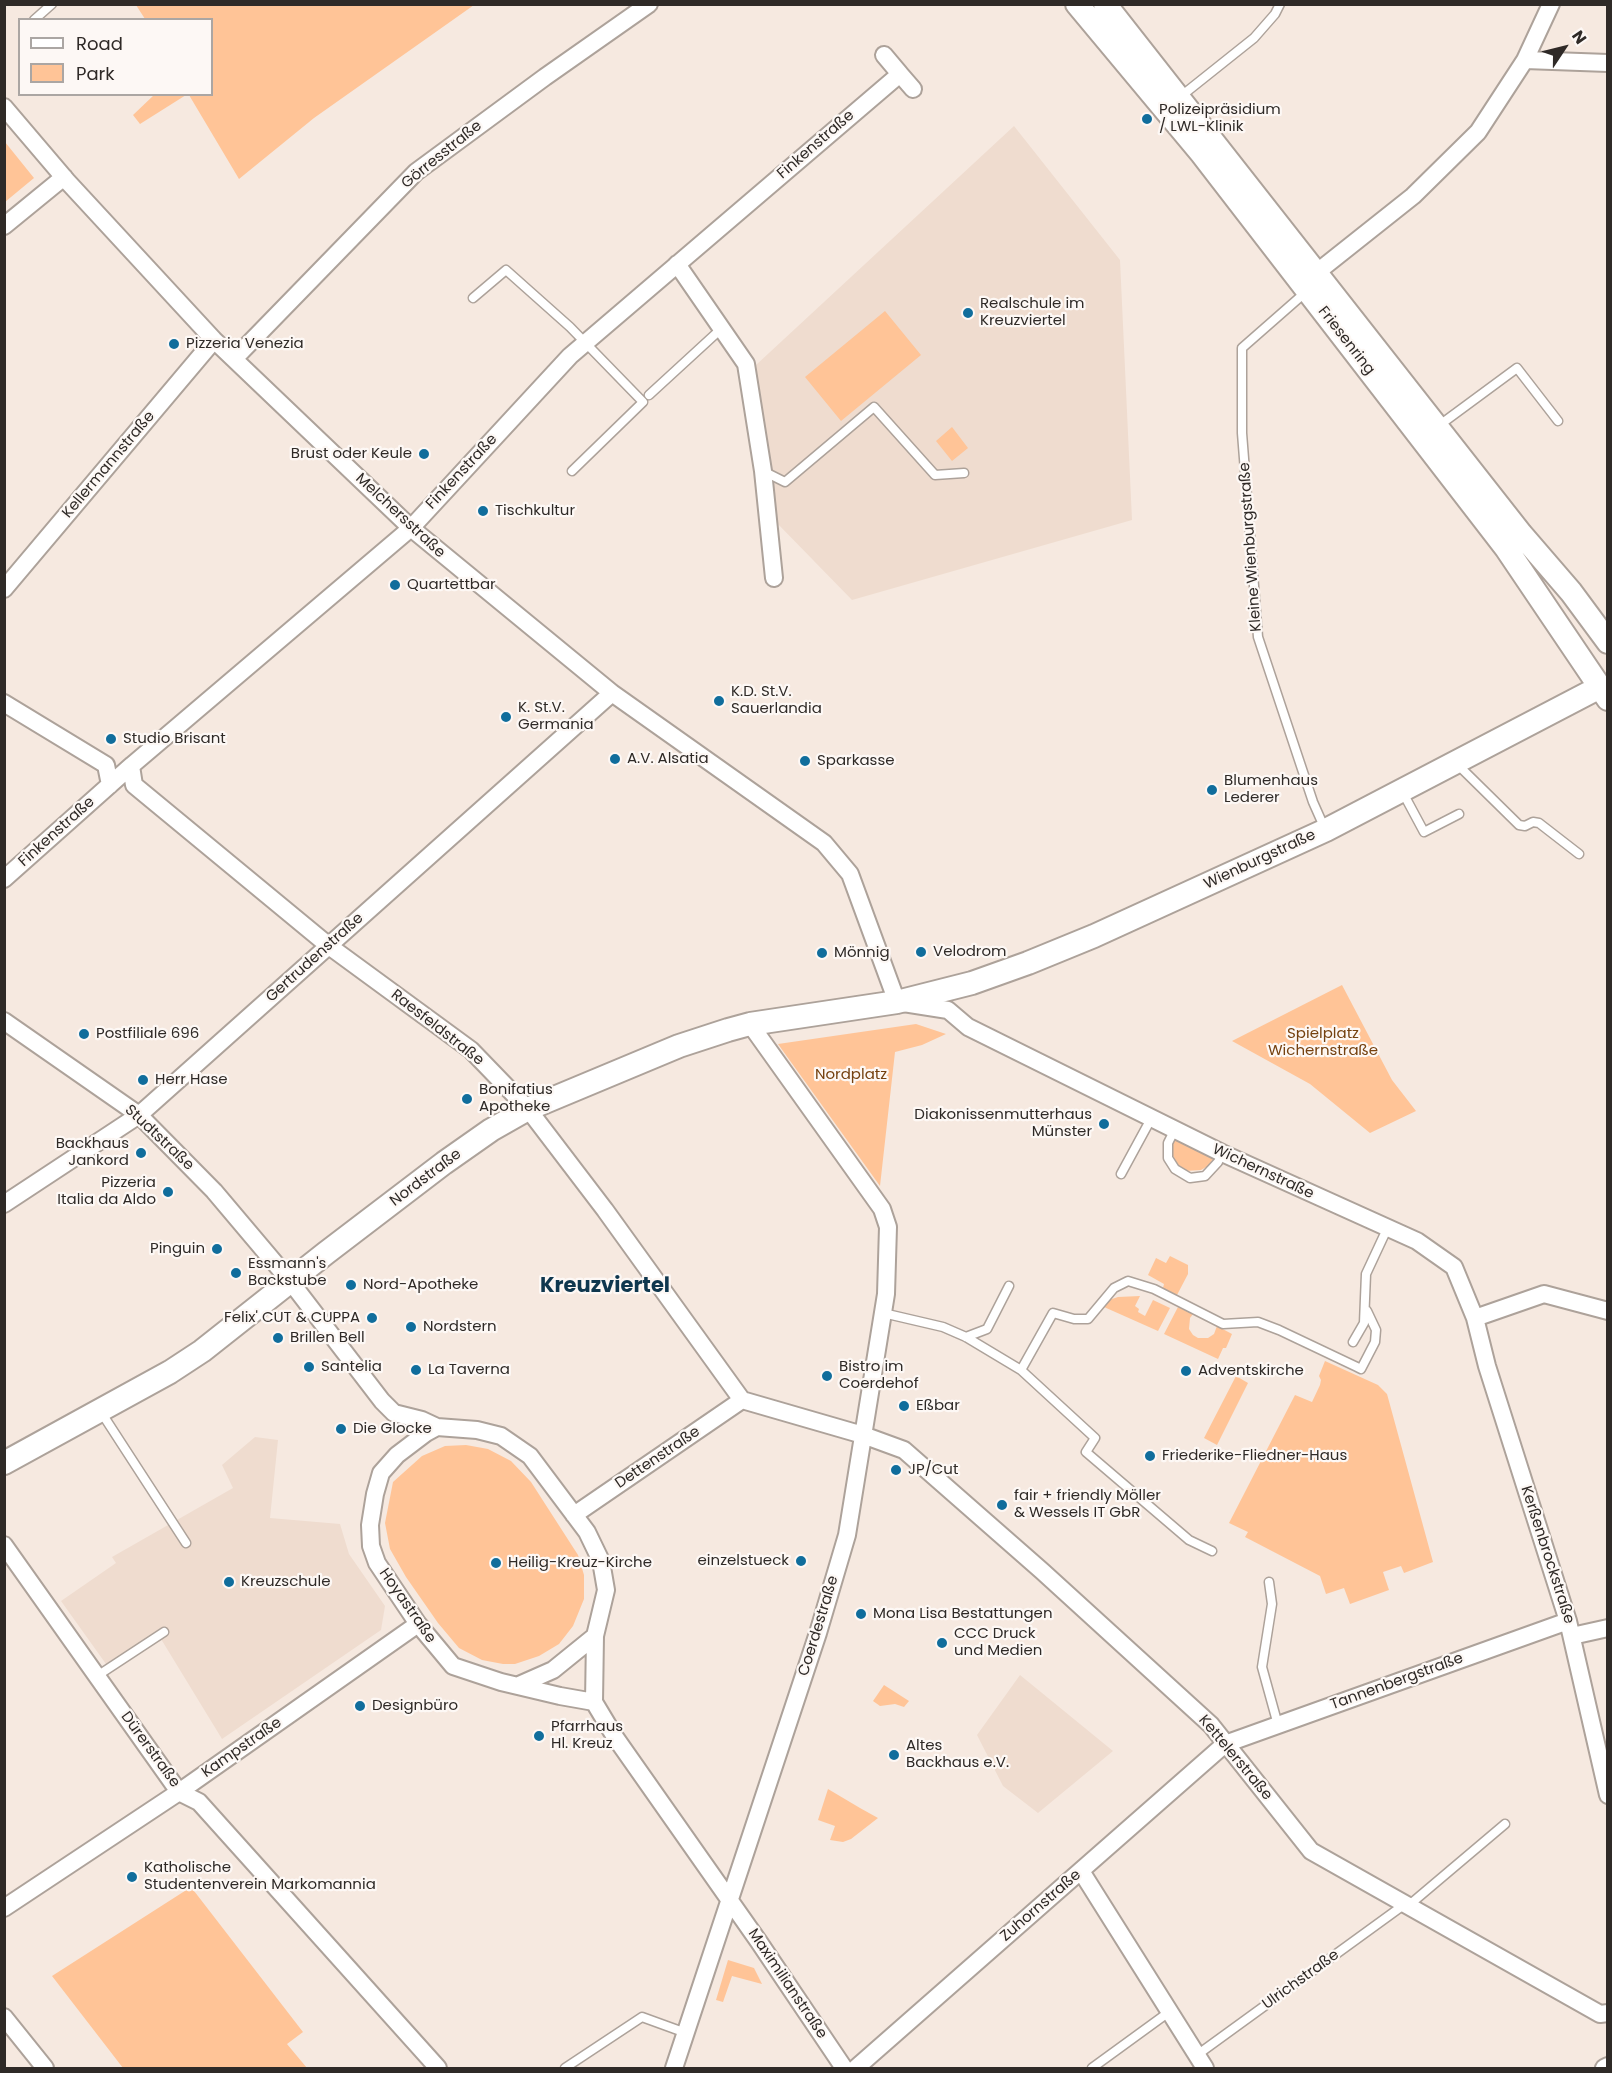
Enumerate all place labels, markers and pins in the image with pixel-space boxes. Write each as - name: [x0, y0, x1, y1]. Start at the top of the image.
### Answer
- place label: Polizeipräsidium / LWL-Klinik: [1159, 101, 1281, 136]
- marker: Polizeipräsidium / LWL-Klinik: [1140, 112, 1154, 126]
- place label: Realschule im Kreuzviertel: [980, 295, 1085, 330]
- marker: Realschule im Kreuzviertel: [961, 306, 975, 320]
- place label: Pizzeria Venezia: [186, 335, 304, 353]
- marker: Pizzeria Venezia: [167, 337, 181, 351]
- place label: Brust oder Keule: [291, 445, 412, 463]
- marker: Brust oder Keule: [417, 447, 431, 461]
- place label: Tischkultur: [495, 502, 575, 520]
- marker: Tischkultur: [476, 504, 490, 518]
- place label: Quartettbar: [407, 576, 496, 594]
- marker: Quartettbar: [388, 578, 402, 592]
- place label: K.D. St.V. Sauerlandia: [731, 683, 822, 718]
- marker: K.D. St.V. Sauerlandia: [712, 694, 726, 708]
- place label: K. St.V. Germania: [518, 699, 594, 734]
- marker: K. St.V. Germania: [499, 710, 513, 724]
- place label: Studio Brisant: [123, 730, 226, 748]
- marker: Studio Brisant: [104, 732, 118, 746]
- place label: A.V. Alsatia: [627, 750, 709, 768]
- marker: A.V. Alsatia: [608, 752, 622, 766]
- place label: Sparkasse: [817, 752, 895, 770]
- marker: Sparkasse: [798, 754, 812, 768]
- place label: Blumenhaus Lederer: [1224, 772, 1318, 807]
- marker: Blumenhaus Lederer: [1205, 783, 1219, 797]
- place label: Velodrom: [933, 943, 1007, 961]
- place label: Mönnig: [834, 944, 890, 962]
- marker: Velodrom: [914, 945, 928, 959]
- marker: Mönnig: [815, 946, 829, 960]
- place label: Postfiliale 696: [96, 1025, 199, 1043]
- marker: Postfiliale 696: [77, 1027, 91, 1041]
- place label: Herr Hase: [155, 1071, 228, 1089]
- marker: Herr Hase: [136, 1073, 150, 1087]
- place label: Bonifatius Apotheke: [479, 1081, 553, 1116]
- marker: Bonifatius Apotheke: [460, 1092, 474, 1106]
- place label: Diakonissenmutterhaus Münster: [914, 1106, 1092, 1141]
- marker: Diakonissenmutterhaus Münster: [1097, 1117, 1111, 1131]
- place label: Backhaus Jankord: [56, 1135, 129, 1170]
- marker: Backhaus Jankord: [134, 1146, 148, 1160]
- place label: Pizzeria Italia da Aldo: [57, 1174, 156, 1209]
- marker: Pizzeria Italia da Aldo: [161, 1185, 175, 1199]
- place label: Pinguin: [150, 1240, 205, 1258]
- marker: Pinguin: [210, 1242, 224, 1256]
- place label: Essmann's Backstube: [248, 1255, 326, 1290]
- marker: Essmann's Backstube: [229, 1266, 243, 1280]
- place label: Nord-Apotheke: [363, 1276, 478, 1294]
- marker: Nord-Apotheke: [344, 1278, 358, 1292]
- place label: Felix' CUT & CUPPA: [224, 1309, 360, 1327]
- marker: Felix' CUT & CUPPA: [365, 1311, 379, 1325]
- place label: Nordstern: [423, 1318, 497, 1336]
- marker: Nordstern: [404, 1320, 418, 1334]
- place label: Brillen Bell: [290, 1329, 365, 1347]
- marker: Brillen Bell: [271, 1331, 285, 1345]
- place label: Santelia: [321, 1358, 382, 1376]
- place label: Bistro im Coerdehof: [839, 1358, 919, 1393]
- marker: Santelia: [302, 1360, 316, 1374]
- place label: La Taverna: [428, 1361, 510, 1379]
- place label: Adventskirche: [1198, 1362, 1304, 1380]
- marker: La Taverna: [409, 1363, 423, 1377]
- marker: Adventskirche: [1179, 1364, 1193, 1378]
- marker: Bistro im Coerdehof: [820, 1369, 834, 1383]
- place label: Eßbar: [916, 1397, 960, 1415]
- marker: Eßbar: [897, 1399, 911, 1413]
- place label: Die Glocke: [353, 1420, 432, 1438]
- marker: Die Glocke: [334, 1422, 348, 1436]
- place label: Friederike-Fliedner-Haus: [1162, 1447, 1347, 1465]
- marker: Friederike-Fliedner-Haus: [1143, 1449, 1157, 1463]
- place label: JP/Cut: [908, 1461, 958, 1479]
- marker: JP/Cut: [889, 1463, 903, 1477]
- place label: fair + friendly Möller & Wessels IT GbR: [1014, 1487, 1161, 1522]
- marker: fair + friendly Möller & Wessels IT GbR: [995, 1498, 1009, 1512]
- place label: einzelstueck: [698, 1552, 789, 1570]
- place label: Heilig-Kreuz-Kirche: [508, 1554, 652, 1572]
- marker: einzelstueck: [794, 1554, 808, 1568]
- marker: Heilig-Kreuz-Kirche: [489, 1556, 503, 1570]
- place label: Kreuzschule: [241, 1573, 330, 1591]
- marker: Kreuzschule: [222, 1575, 236, 1589]
- place label: Mona Lisa Bestattungen: [873, 1605, 1052, 1623]
- marker: Mona Lisa Bestattungen: [854, 1607, 868, 1621]
- place label: CCC Druck und Medien: [954, 1625, 1042, 1660]
- marker: CCC Druck und Medien: [935, 1636, 949, 1650]
- place label: Designbüro: [372, 1697, 458, 1715]
- marker: Designbüro: [353, 1699, 367, 1713]
- place label: Pfarrhaus Hl. Kreuz: [551, 1718, 623, 1753]
- marker: Pfarrhaus Hl. Kreuz: [532, 1729, 546, 1743]
- place label: Altes Backhaus e.V.: [906, 1737, 1009, 1772]
- marker: Altes Backhaus e.V.: [887, 1748, 901, 1762]
- place label: Katholische Studentenverein Markomannia: [144, 1859, 376, 1894]
- marker: Katholische Studentenverein Markomannia: [125, 1870, 139, 1884]

